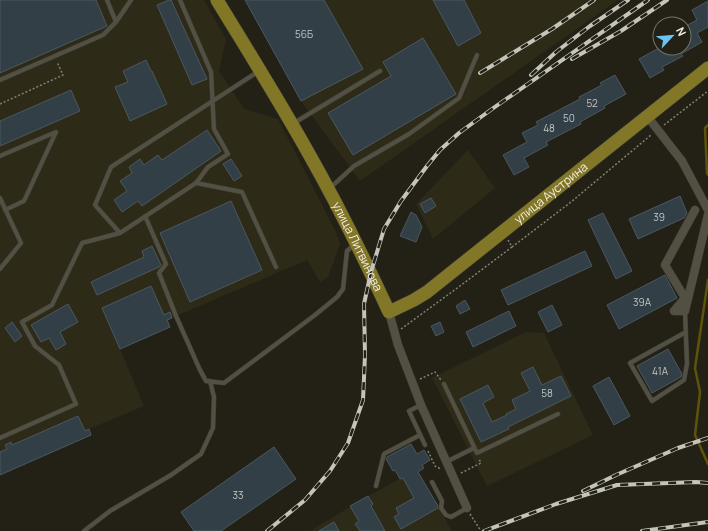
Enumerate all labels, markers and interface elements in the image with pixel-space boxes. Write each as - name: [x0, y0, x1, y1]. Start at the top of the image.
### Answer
- north arrow: [652, 16, 692, 56]
- text: N: [673, 25, 690, 38]
- house number: 56Б: [295, 27, 313, 41]
- house number: 52: [586, 96, 598, 110]
- house number: 50: [563, 111, 575, 125]
- house number: 48: [543, 121, 555, 135]
- street label: улица Аустрина: [510, 158, 591, 227]
- street label: улица Литвинова: [328, 199, 387, 294]
- house number: 39: [653, 210, 665, 224]
- house number: 39А: [633, 295, 652, 309]
- house number: 41А: [652, 364, 669, 378]
- house number: 58: [541, 386, 553, 400]
- house number: 33: [232, 488, 244, 502]

